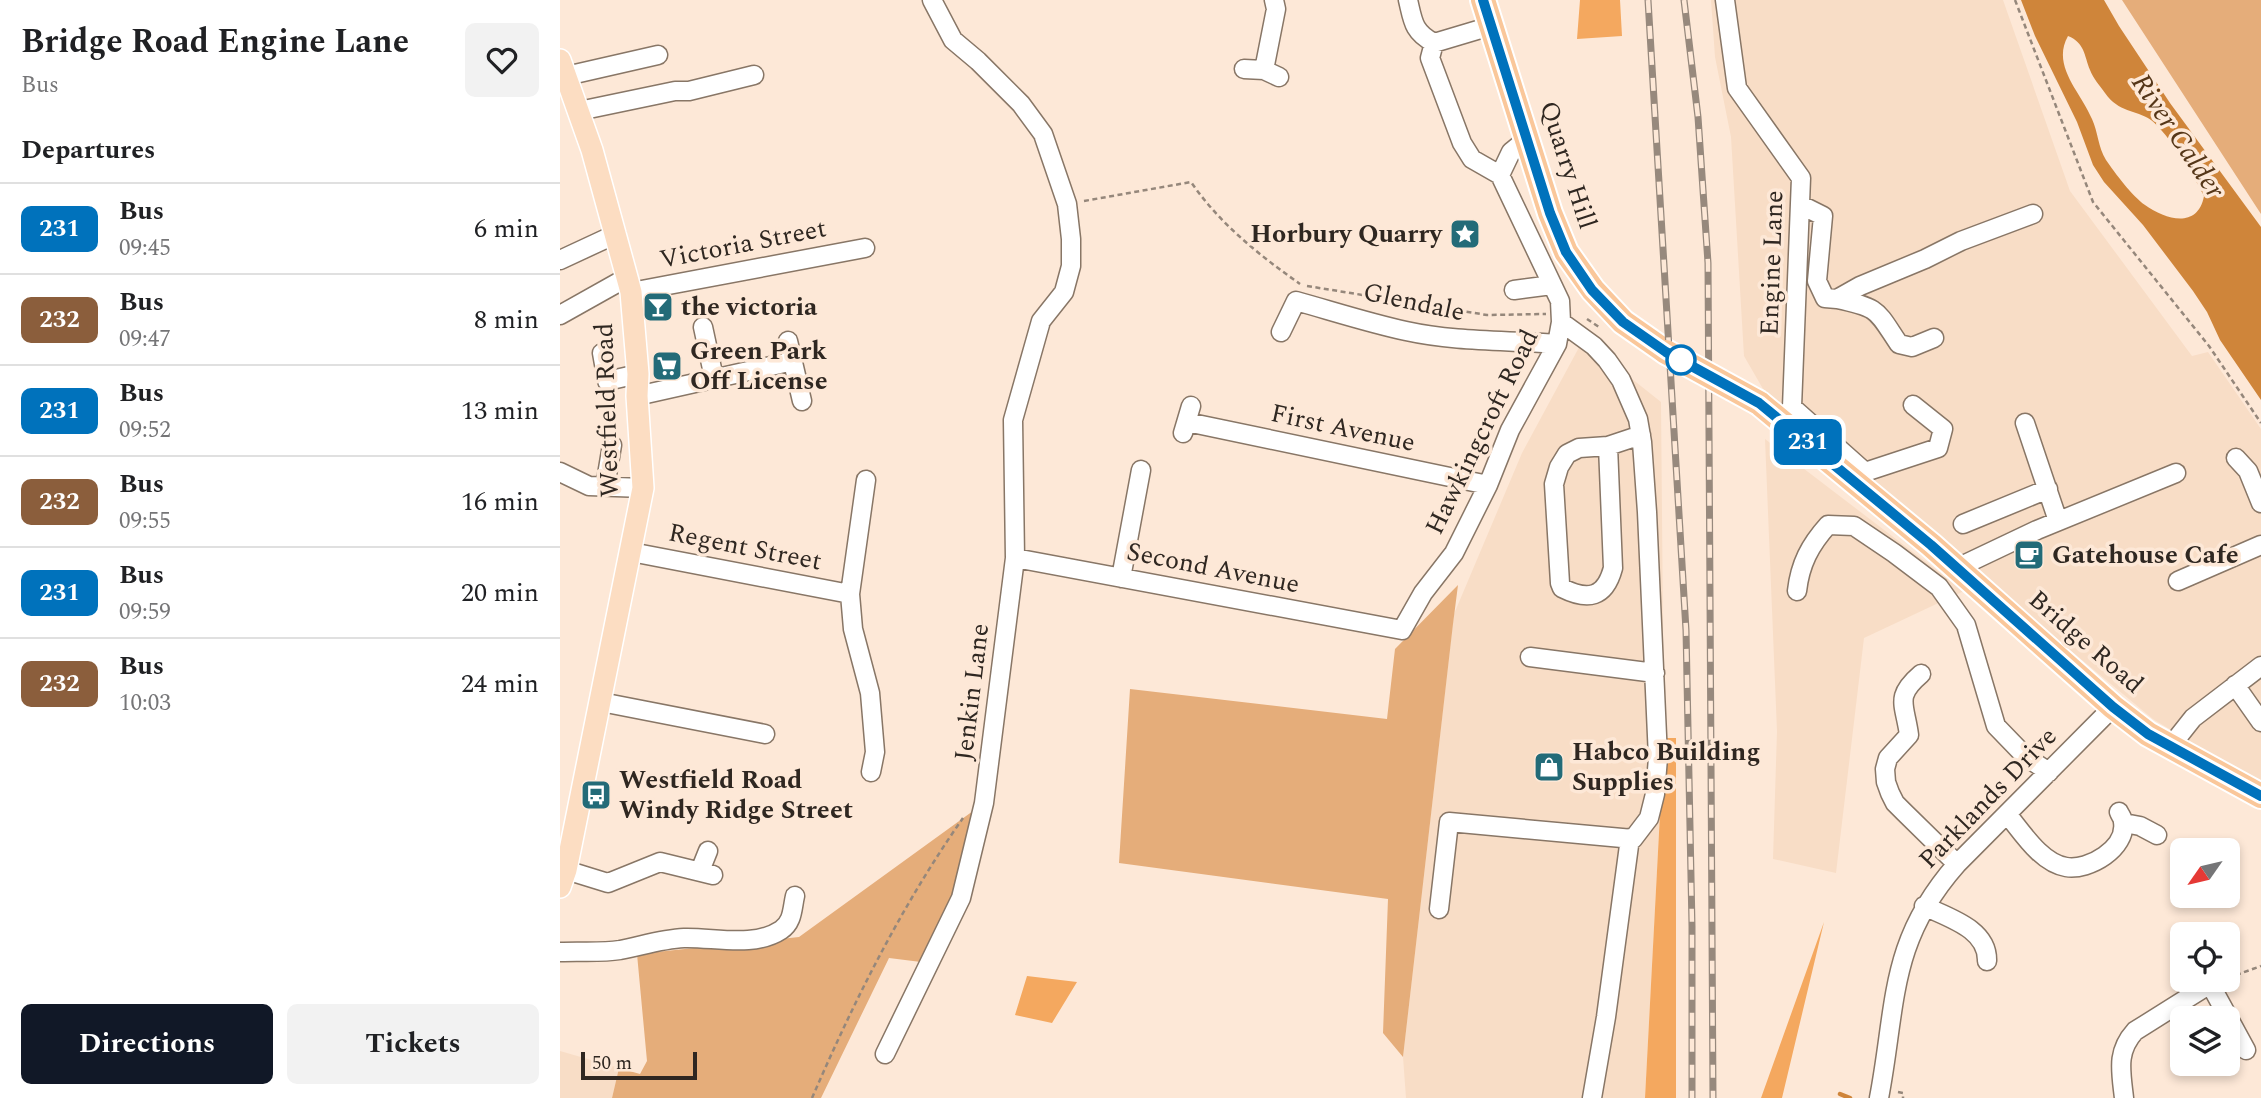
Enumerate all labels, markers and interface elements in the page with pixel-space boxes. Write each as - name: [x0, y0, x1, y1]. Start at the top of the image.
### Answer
- text: Bridge Road Engine Lane: [21, 17, 409, 67]
- button: heart: [465, 23, 539, 97]
- water label: River Calder: [2120, 65, 2236, 208]
- text: Bus: [21, 68, 59, 103]
- street label: Quarry Hill: [1529, 96, 1607, 234]
- text: Departures: [21, 130, 155, 170]
- street label: Engine Lane: [1749, 190, 1795, 336]
- text: Bus: [119, 191, 164, 231]
- street label: Victoria Street: [656, 208, 830, 280]
- text: 6 min: [474, 209, 539, 249]
- text: 231: [39, 211, 80, 247]
- place label: Horbury Quarry: [1250, 214, 1444, 254]
- place icon: Horbury Quarry: [1448, 217, 1482, 251]
- text: 09:45: [119, 231, 171, 266]
- street label: Glendale: [1360, 272, 1468, 332]
- text: Bus: [119, 282, 164, 322]
- place label: the victoria: [681, 287, 818, 327]
- bar icon: the victoria: [641, 290, 675, 324]
- text: 8 min: [474, 300, 539, 340]
- text: 232: [39, 302, 80, 338]
- text: 09:47: [119, 322, 171, 357]
- street label: Westfield Road: [584, 322, 630, 498]
- street label: Hawkingcroft Road: [1415, 322, 1549, 542]
- place label: Green Park Off License: [690, 331, 828, 401]
- unlabelled marker: [1666, 345, 1696, 375]
- supermarket icon: Green Park Off License: [650, 349, 684, 383]
- text: Bus: [119, 373, 164, 413]
- text: 13 min: [461, 391, 539, 431]
- text: 231: [39, 393, 80, 429]
- street label: First Avenue: [1267, 393, 1419, 463]
- text: 09:52: [119, 413, 171, 448]
- line badge: 231: [1768, 419, 1848, 465]
- text: 231: [1788, 424, 1828, 460]
- text: Bus: [119, 464, 164, 504]
- text: 16 min: [461, 482, 539, 522]
- text: 232: [39, 484, 80, 520]
- text: 09:55: [119, 504, 171, 539]
- street label: Regent Street: [665, 513, 825, 581]
- street label: Second Avenue: [1123, 532, 1303, 604]
- place label: Gatehouse Cafe: [2052, 535, 2239, 575]
- cafe icon: Gatehouse Cafe: [2012, 538, 2046, 572]
- text: Bus: [119, 555, 164, 595]
- text: 20 min: [461, 573, 539, 613]
- text: 231: [39, 575, 80, 611]
- street label: Bridge Road: [2019, 580, 2153, 704]
- text: 09:59: [119, 595, 171, 630]
- street label: Jenkin Lane: [944, 621, 1000, 763]
- text: Bus: [119, 646, 164, 686]
- text: 24 min: [461, 664, 539, 704]
- text: 232: [39, 666, 80, 702]
- text: 10:03: [119, 686, 171, 721]
- street label: Parklands Drive: [1909, 718, 2067, 878]
- place label: Habco Building Supplies: [1572, 732, 1760, 802]
- shop icon: Habco Building Supplies: [1532, 750, 1566, 784]
- place label: Westfield Road Windy Ridge Street: [619, 760, 853, 830]
- bus stop icon: Westfield Road Windy Ridge Street: [579, 778, 613, 812]
- north arrow: [2170, 838, 2240, 908]
- map controls: [2170, 838, 2240, 1076]
- button: locate: [2170, 922, 2240, 992]
- button: Directions: [21, 1004, 273, 1084]
- button: Tickets: [287, 1004, 539, 1084]
- button: layers: [2170, 1006, 2240, 1076]
- scale bar: [581, 1049, 696, 1081]
- text: 50 m: [592, 1049, 632, 1078]

